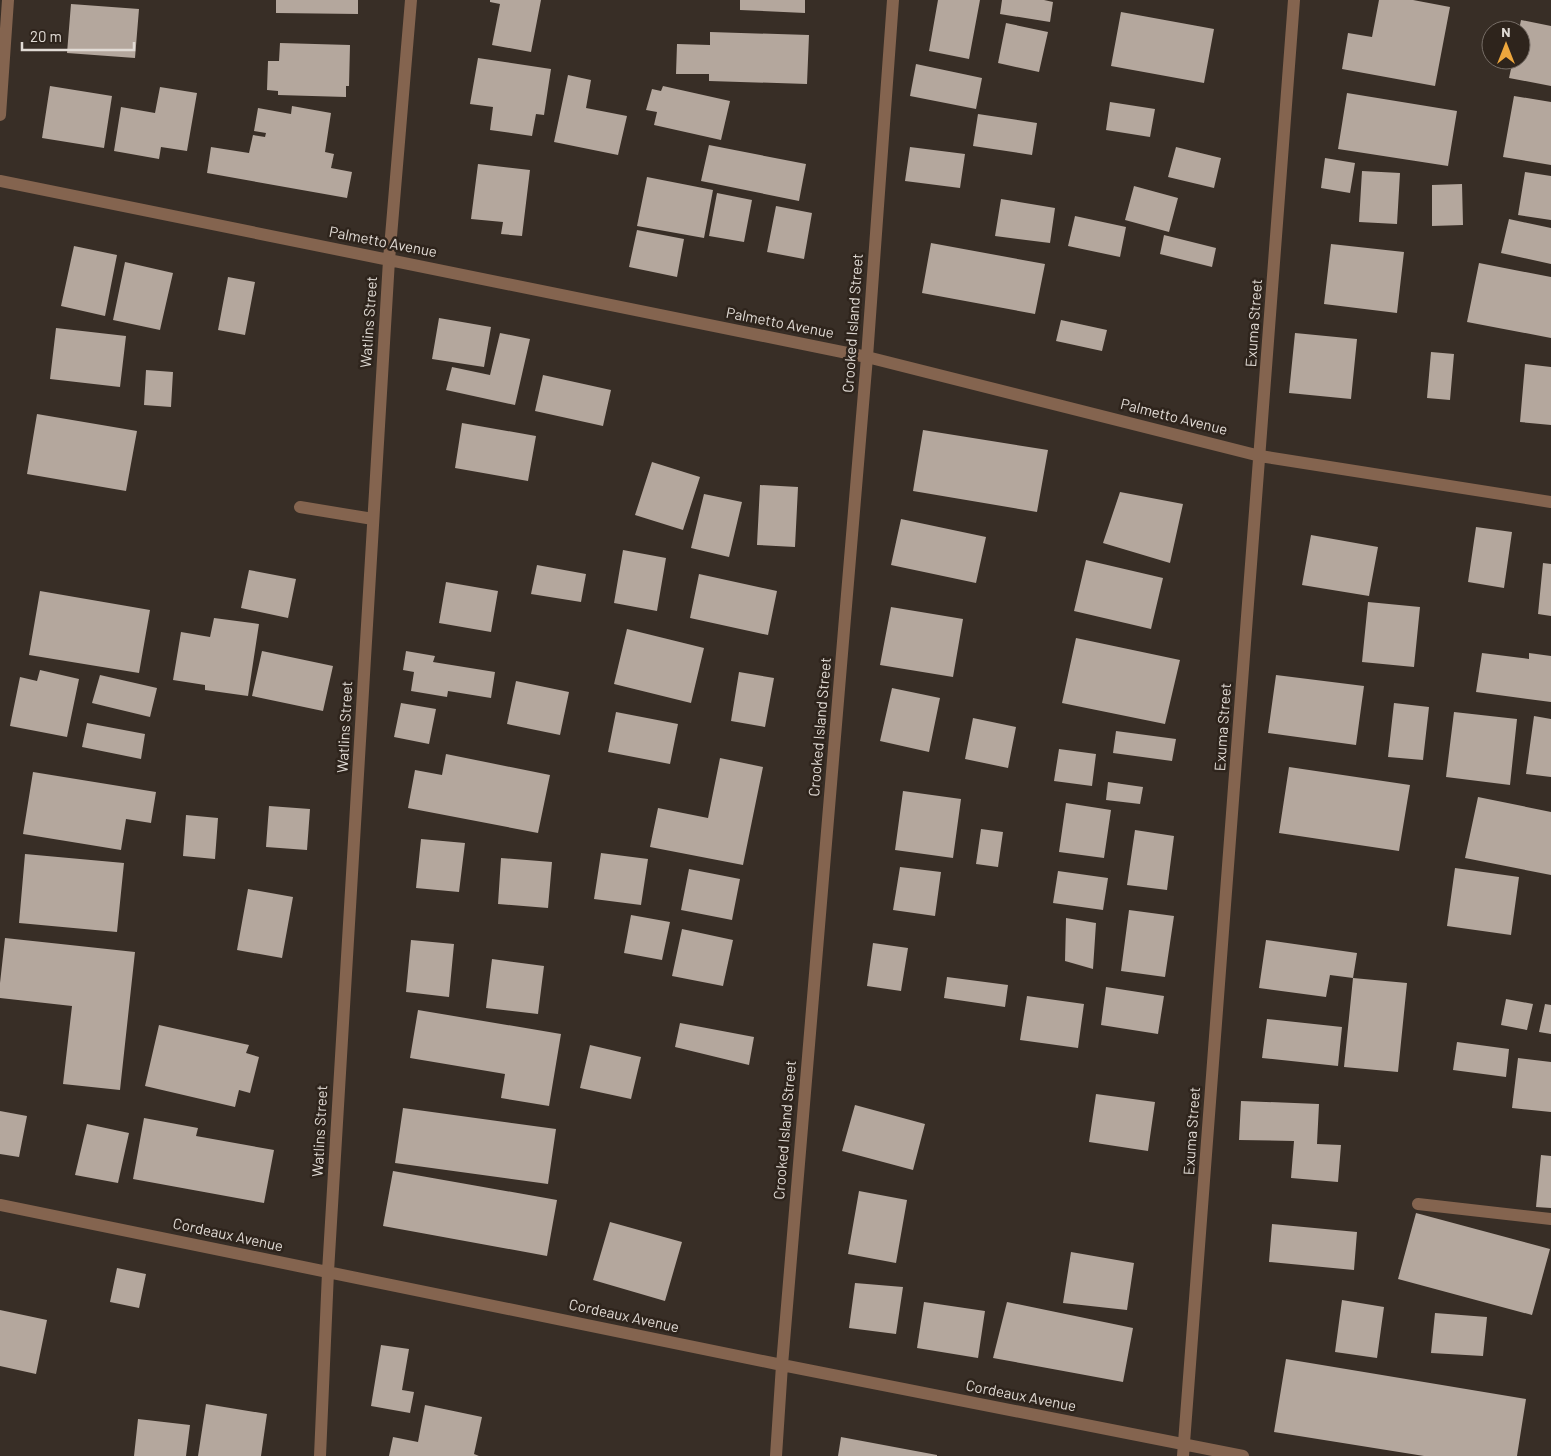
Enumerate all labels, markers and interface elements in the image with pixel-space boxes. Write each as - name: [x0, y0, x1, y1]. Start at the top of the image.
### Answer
- scale bar: [22, 20, 135, 52]
- north arrow: [1481, 20, 1531, 70]
- text: N: [1501, 23, 1511, 40]
- text: 20 m: [30, 27, 62, 45]
- street label: Palmetto Avenue: [328, 222, 439, 260]
- street label: Crooked Island Street: [838, 253, 866, 393]
- street label: Watlins Street: [356, 275, 380, 368]
- street label: Exuma Street: [1241, 278, 1265, 368]
- street label: Palmetto Avenue: [725, 303, 836, 341]
- street label: Palmetto Avenue: [1119, 394, 1230, 438]
- street label: Crooked Island Street: [804, 657, 834, 797]
- street label: Watlins Street: [333, 681, 355, 773]
- street label: Exuma Street: [1210, 682, 1234, 772]
- street label: Crooked Island Street: [769, 1060, 799, 1200]
- street label: Watlins Street: [308, 1085, 330, 1177]
- street label: Exuma Street: [1179, 1086, 1203, 1176]
- street label: Cordeaux Avenue: [171, 1214, 285, 1254]
- street label: Cordeaux Avenue: [567, 1295, 681, 1335]
- street label: Cordeaux Avenue: [964, 1375, 1078, 1415]

